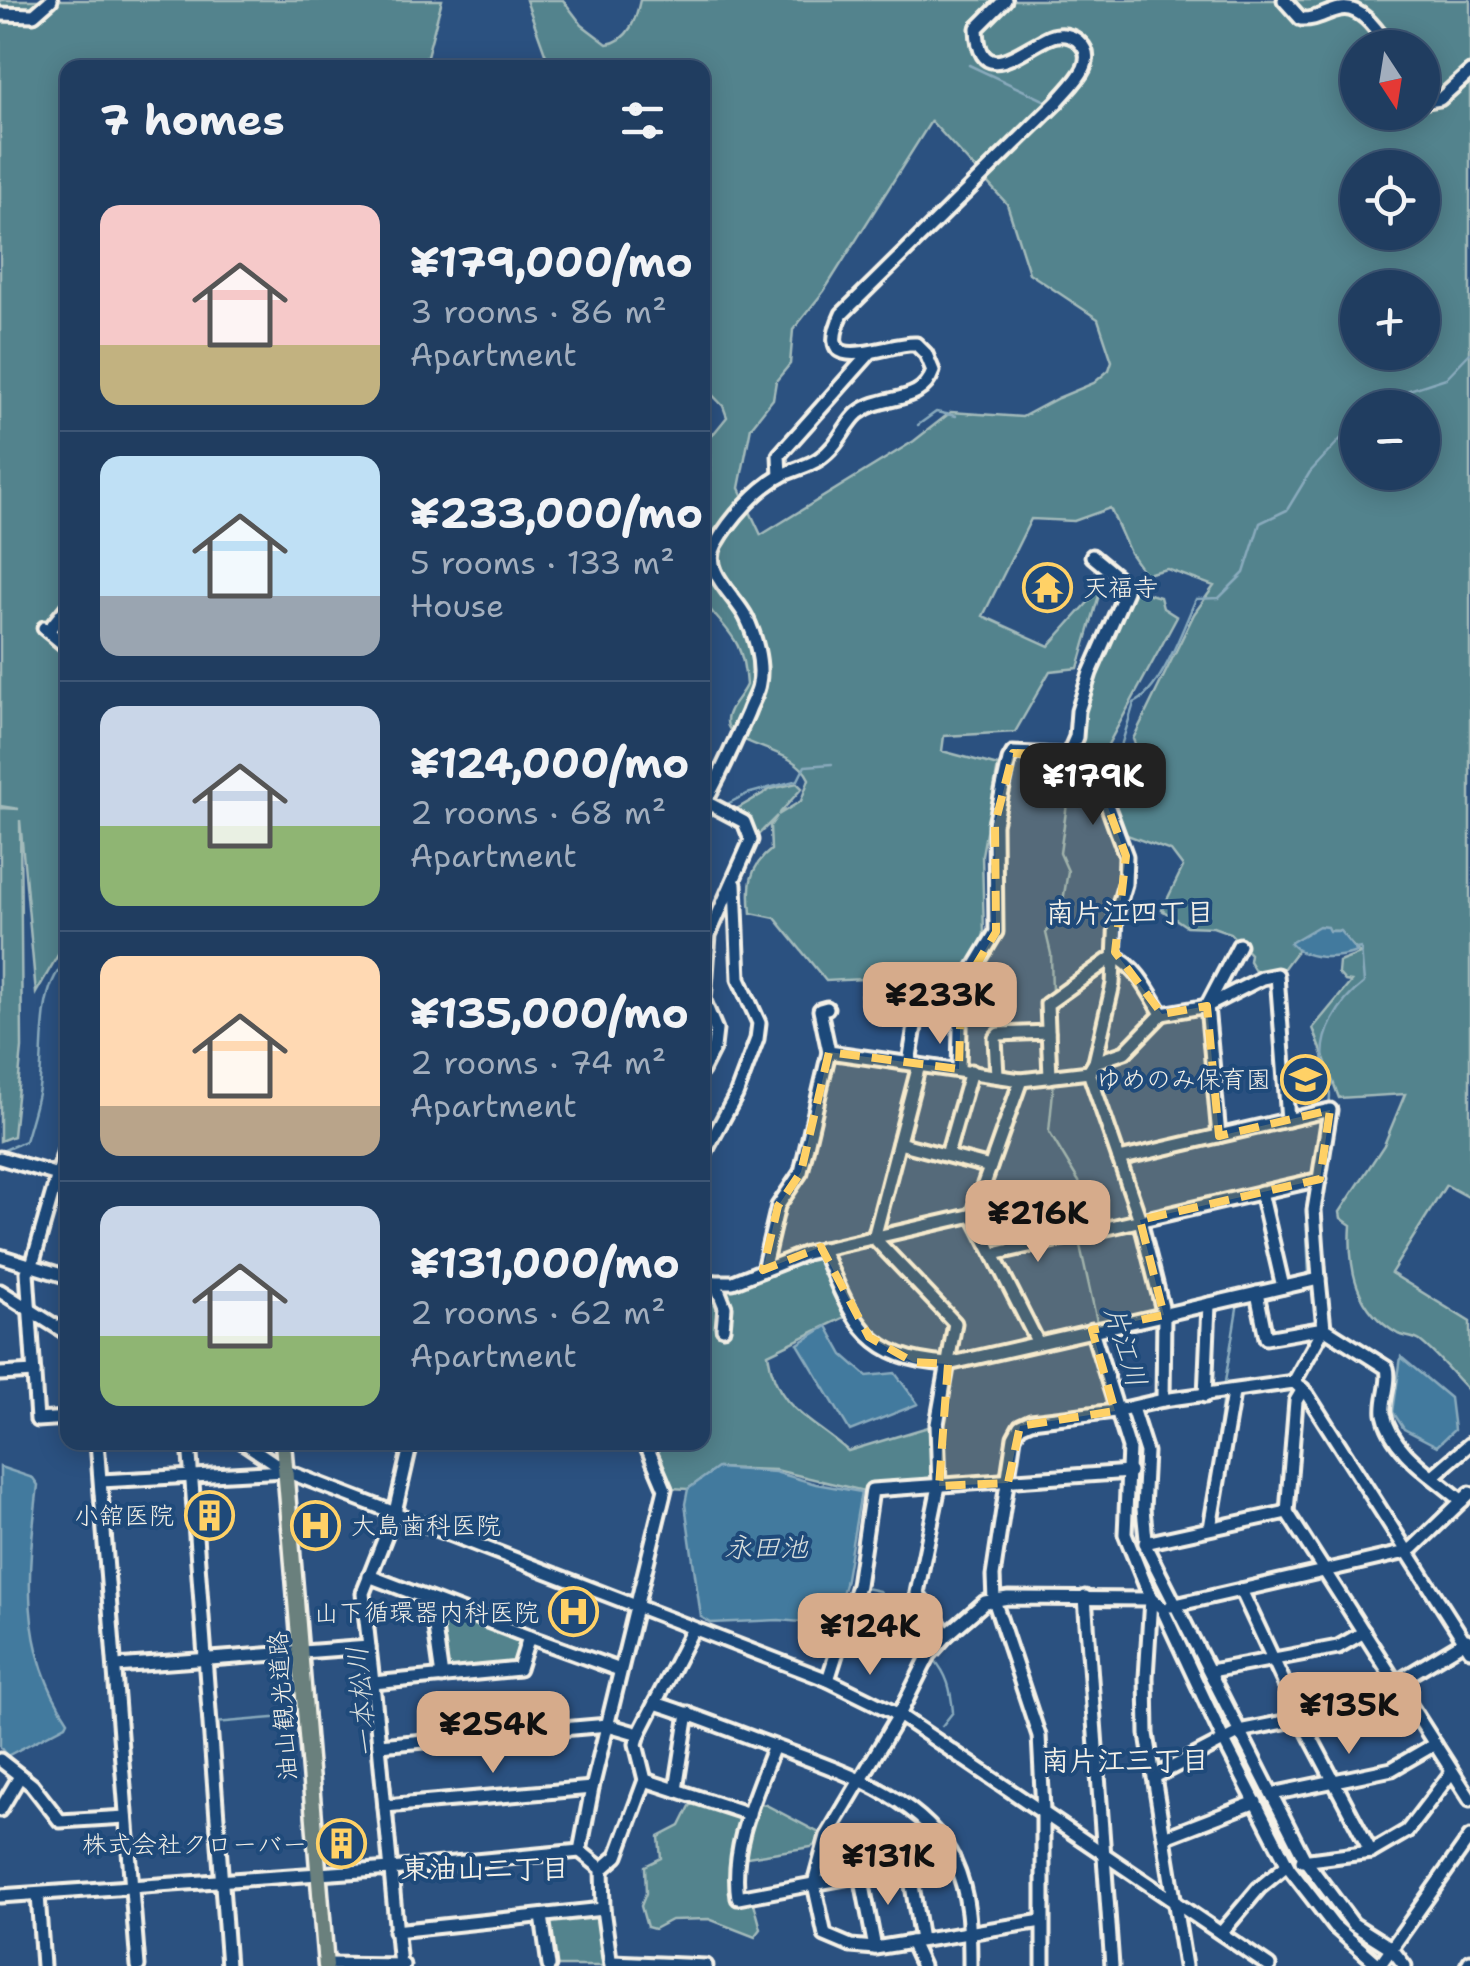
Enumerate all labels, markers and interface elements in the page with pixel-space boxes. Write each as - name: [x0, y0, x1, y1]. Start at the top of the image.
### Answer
- north arrow: [1340, 30, 1440, 130]
- map controls: [1340, 30, 1440, 490]
- text: 7 homes: [100, 92, 285, 148]
- icon: filters: [615, 93, 670, 148]
- button: locate: [1340, 150, 1440, 250]
- text: ¥179,000/mo: [410, 234, 693, 290]
- icon: home: [180, 245, 300, 365]
- button: +: [1340, 270, 1440, 370]
- text: 3 rooms · 86 m²: [410, 290, 667, 333]
- text: Apartment: [410, 333, 577, 376]
- button: −: [1340, 390, 1440, 490]
- text: ¥233,000/mo: [410, 485, 703, 541]
- icon: home: [180, 496, 300, 616]
- text: 5 rooms · 133 m²: [410, 541, 675, 584]
- temple icon: 天福寺: [1022, 561, 1074, 613]
- place label: 天福寺: [1083, 570, 1158, 604]
- text: House: [410, 584, 504, 627]
- text: ¥124,000/mo: [410, 735, 689, 791]
- pin: ¥179K: [1023, 743, 1163, 828]
- icon: home: [180, 746, 300, 866]
- text: ¥179K: [1042, 754, 1144, 797]
- text: 2 rooms · 68 m²: [410, 791, 666, 834]
- text: Apartment: [410, 834, 577, 877]
- district label: 南片江四丁目: [1046, 893, 1214, 931]
- pin: ¥233K: [870, 962, 1010, 1047]
- text: ¥233K: [885, 973, 995, 1016]
- text: ¥135,000/mo: [410, 985, 689, 1041]
- icon: home: [180, 996, 300, 1116]
- text: 2 rooms · 74 m²: [410, 1041, 666, 1084]
- school or university icon: ゆめのみ保育園: [1280, 1053, 1332, 1105]
- place label: ゆめのみ保育園: [1096, 1062, 1271, 1096]
- text: Apartment: [410, 1084, 577, 1127]
- pin: ¥216K: [968, 1180, 1108, 1265]
- text: ¥216K: [987, 1191, 1089, 1234]
- text: ¥131,000/mo: [410, 1235, 680, 1291]
- icon: home: [180, 1246, 300, 1366]
- text: 2 rooms · 62 m²: [410, 1291, 666, 1334]
- water label: 片江川: [1096, 1300, 1156, 1392]
- text: Apartment: [410, 1334, 577, 1377]
- building icon: 小舘医院: [183, 1489, 235, 1541]
- place label: 小舘医院: [74, 1498, 174, 1532]
- hospital icon: 大島歯科医院: [290, 1499, 342, 1551]
- place label: 大島歯科医院: [351, 1508, 501, 1542]
- water label: 永田池: [724, 1528, 809, 1566]
- hospital icon: 山下循環器内科医院: [548, 1586, 600, 1638]
- pin: ¥124K: [800, 1593, 940, 1678]
- place label: 山下循環器内科医院: [314, 1595, 539, 1629]
- text: ¥124K: [820, 1604, 920, 1647]
- street label: 油山観光道路: [260, 1630, 304, 1782]
- water label: 一本松川: [337, 1645, 385, 1759]
- pin: ¥135K: [1279, 1672, 1419, 1757]
- text: ¥135K: [1299, 1683, 1399, 1726]
- pin: ¥254K: [423, 1691, 563, 1776]
- text: ¥254K: [439, 1702, 547, 1745]
- district label: 南片江三丁目: [1041, 1741, 1209, 1779]
- building icon: 株式会社クローバー: [316, 1818, 368, 1870]
- pin: ¥131K: [818, 1823, 958, 1908]
- place label: 株式会社クローバー: [82, 1827, 307, 1861]
- text: ¥131K: [842, 1834, 935, 1877]
- district label: 東油山二丁目: [401, 1849, 569, 1887]

